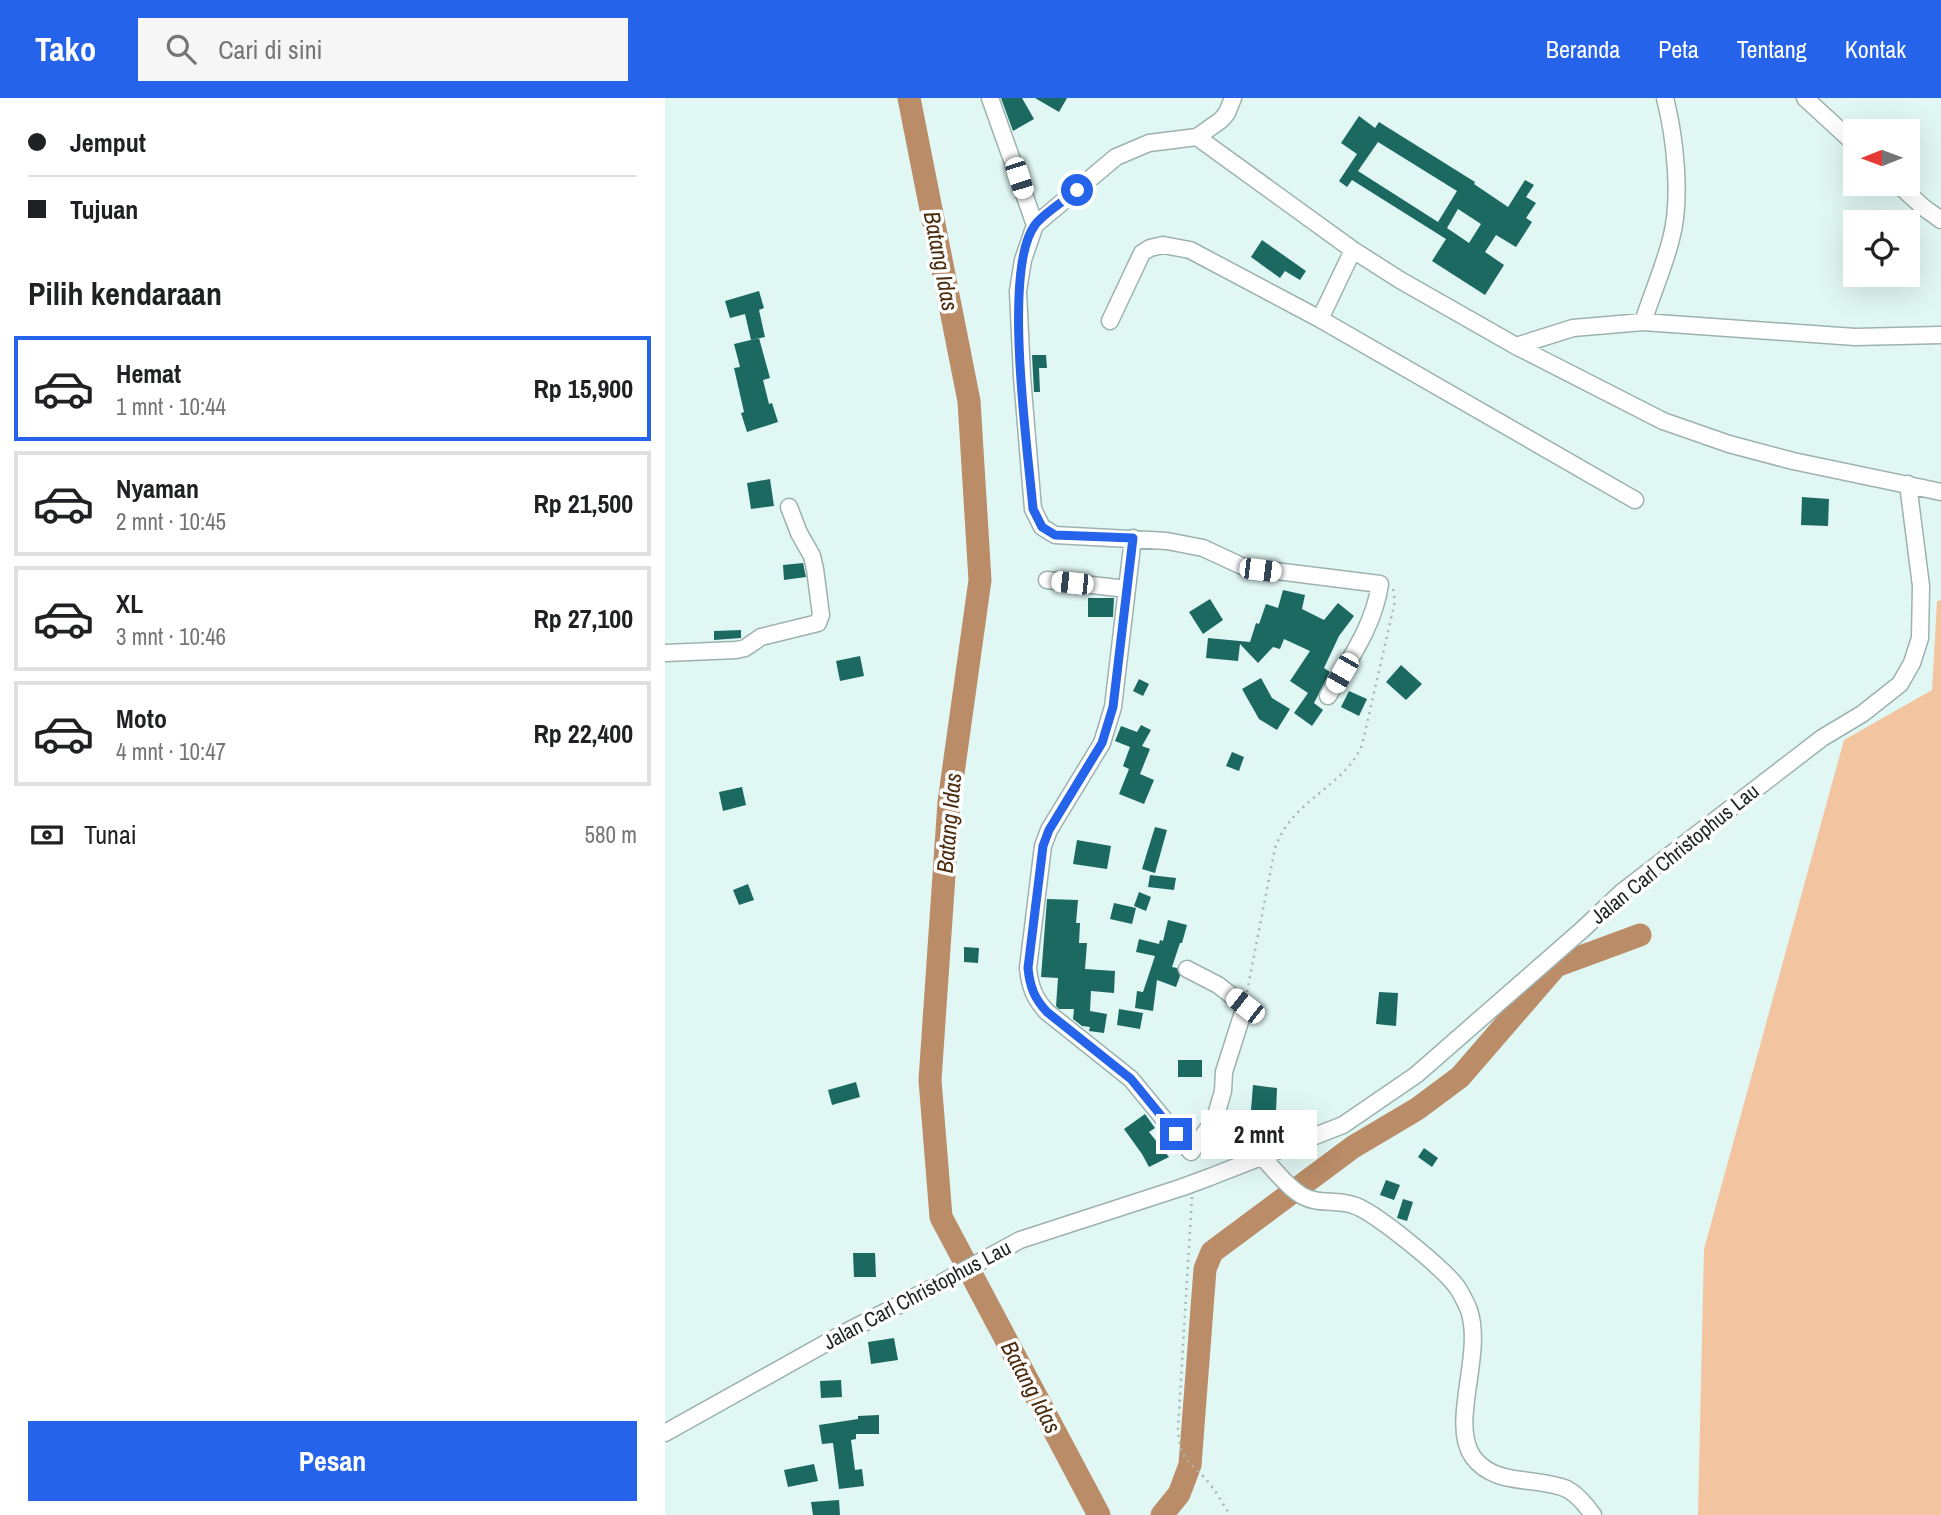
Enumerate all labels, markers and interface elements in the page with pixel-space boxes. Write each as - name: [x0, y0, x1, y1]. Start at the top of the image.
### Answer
- search box: [138, 18, 628, 81]
- text: Tako: [35, 27, 96, 71]
- icon: search: [162, 30, 200, 68]
- text: Cari di sini: [218, 32, 322, 67]
- text: Beranda: [1546, 33, 1620, 65]
- text: Peta: [1658, 33, 1699, 65]
- text: Tentang: [1737, 33, 1807, 65]
- text: Kontak: [1845, 33, 1906, 65]
- north arrow: [1843, 119, 1920, 196]
- map controls: [1843, 119, 1920, 287]
- text: Jemput: [70, 125, 146, 160]
- car: [1003, 155, 1036, 201]
- route start: [1061, 174, 1093, 206]
- text: Tujuan: [70, 192, 138, 227]
- water label: Batang Idas: [917, 209, 966, 313]
- button: locate: [1843, 210, 1920, 287]
- text: Pilih kendaraan: [28, 272, 222, 315]
- text: Hemat: [116, 356, 181, 391]
- icon: car: [32, 357, 95, 420]
- text: Rp 15,900: [533, 371, 633, 406]
- text: 1 mnt · 10:44: [116, 391, 226, 422]
- text: Nyaman: [116, 471, 199, 506]
- icon: car: [32, 472, 95, 535]
- text: Rp 21,500: [533, 486, 633, 521]
- text: 2 mnt · 10:45: [116, 506, 226, 537]
- car: [1238, 557, 1283, 583]
- car: [1051, 570, 1094, 596]
- text: XL: [116, 586, 143, 621]
- icon: car: [32, 587, 95, 650]
- text: Rp 27,100: [533, 601, 633, 636]
- text: 3 mnt · 10:46: [116, 621, 226, 652]
- car: [1323, 650, 1362, 696]
- text: Moto: [116, 701, 167, 736]
- icon: car: [32, 702, 95, 765]
- text: Rp 22,400: [533, 716, 633, 751]
- text: 4 mnt · 10:47: [116, 736, 226, 767]
- water label: Batang Idas: [929, 771, 968, 874]
- street label: Jalan Carl Christophus Lau: [1584, 777, 1765, 931]
- icon: cash: [28, 816, 66, 854]
- text: Tunai: [84, 817, 137, 852]
- text: 580 m: [585, 819, 637, 850]
- car: [1222, 985, 1269, 1027]
- callout: 2 mnt: [1201, 1110, 1316, 1158]
- route end: [1160, 1118, 1192, 1150]
- text: 2 mnt: [1234, 1119, 1284, 1150]
- street label: Jalan Carl Christophus Lau: [818, 1233, 1016, 1356]
- water label: Batang Idas: [994, 1335, 1069, 1438]
- button: Pesan: [28, 1421, 637, 1501]

